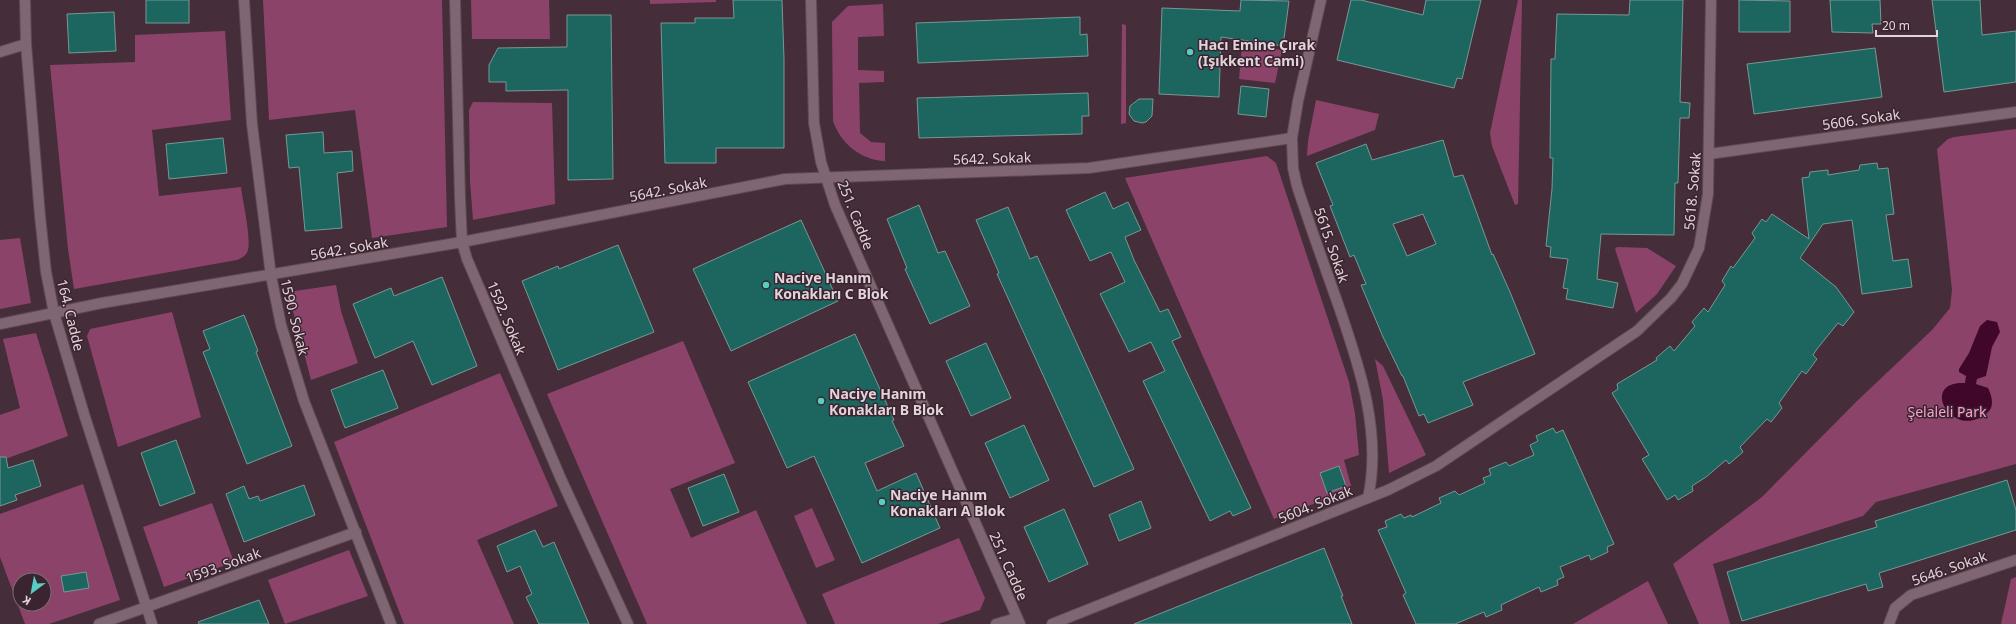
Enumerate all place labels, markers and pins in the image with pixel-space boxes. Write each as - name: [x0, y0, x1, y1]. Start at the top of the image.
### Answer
- place label: Hacı Emine Çırak (Işıkkent Cami): [1198, 35, 1315, 70]
- marker: Hacı Emine Çırak (Işıkkent Cami): [1185, 47, 1195, 57]
- place label: Naciye Hanım Konakları C Blok: [774, 268, 889, 303]
- marker: Naciye Hanım Konakları C Blok: [761, 280, 771, 290]
- place label: Naciye Hanım Konakları B Blok: [829, 384, 944, 419]
- marker: Naciye Hanım Konakları B Blok: [816, 396, 826, 406]
- place label: Naciye Hanım Konakları A Blok: [890, 485, 1005, 520]
- marker: Naciye Hanım Konakları A Blok: [877, 497, 887, 507]

